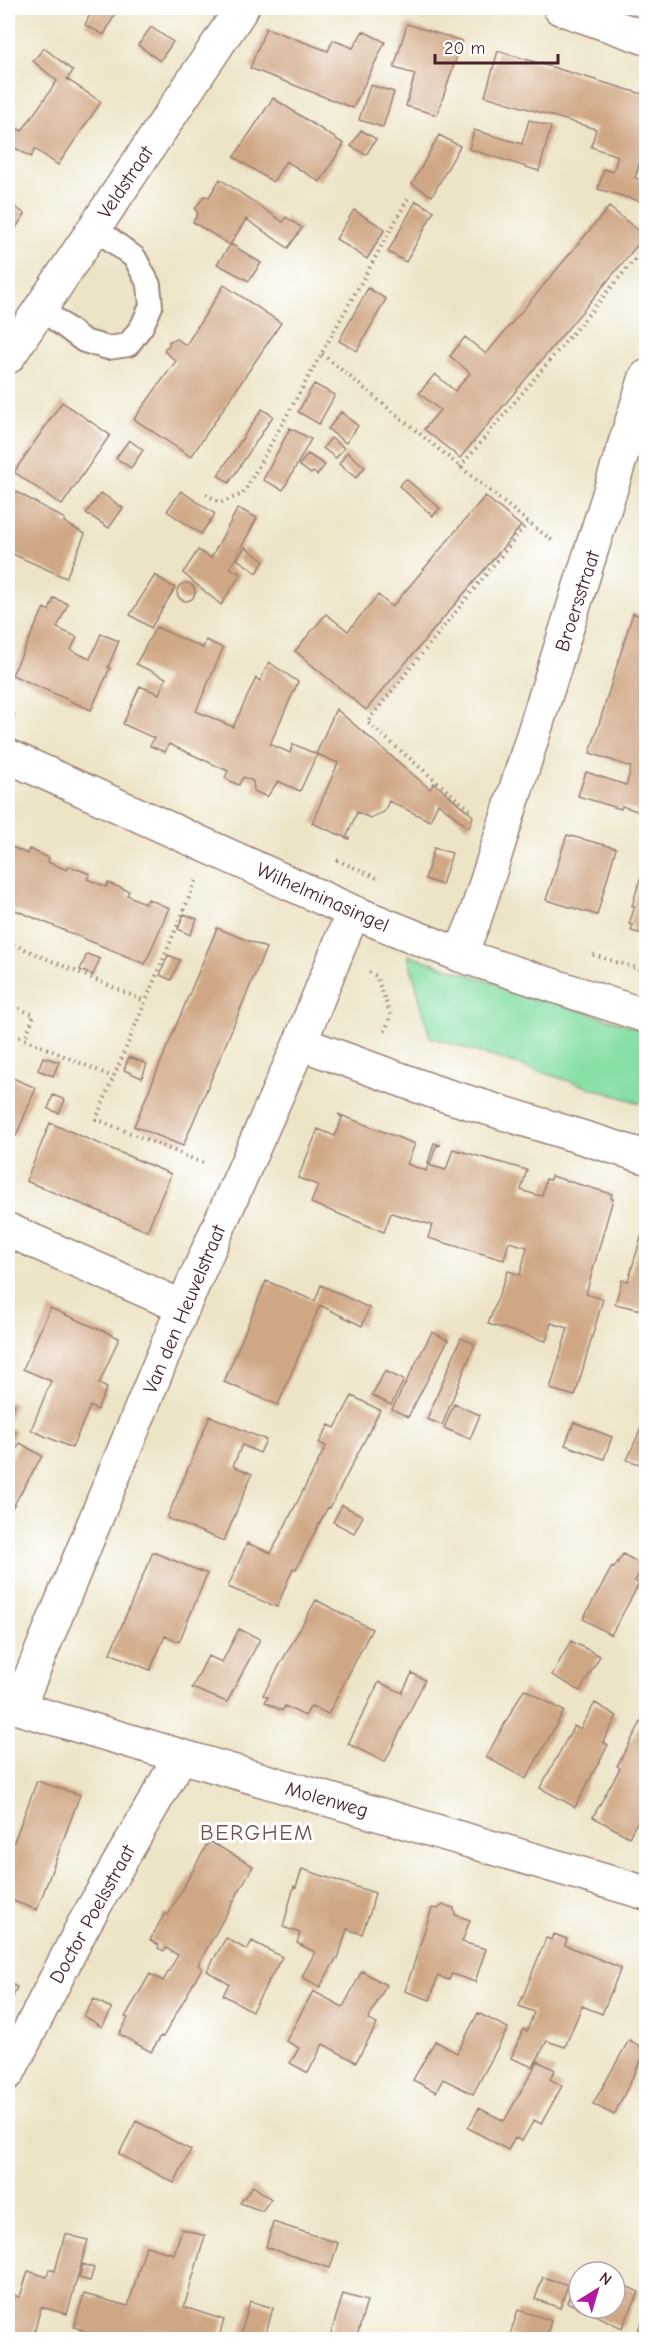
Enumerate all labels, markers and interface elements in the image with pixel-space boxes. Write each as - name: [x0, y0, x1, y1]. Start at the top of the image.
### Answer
- scale bar: [435, 27, 558, 65]
- text: 20 m: [444, 38, 485, 59]
- street label: Veldstraat: [93, 141, 159, 223]
- street label: Broersstraat: [550, 547, 605, 655]
- street label: Wilhelminasingel: [253, 858, 393, 937]
- street label: Van den Heuvelstraat: [139, 1220, 231, 1397]
- street label: Molenweg: [283, 1777, 371, 1822]
- district label: BERGHEM: [200, 1820, 314, 1846]
- street label: Doctor Poelsstraat: [45, 1840, 141, 1987]
- north arrow: [567, 2260, 627, 2320]
- text: N: [596, 2268, 615, 2289]

